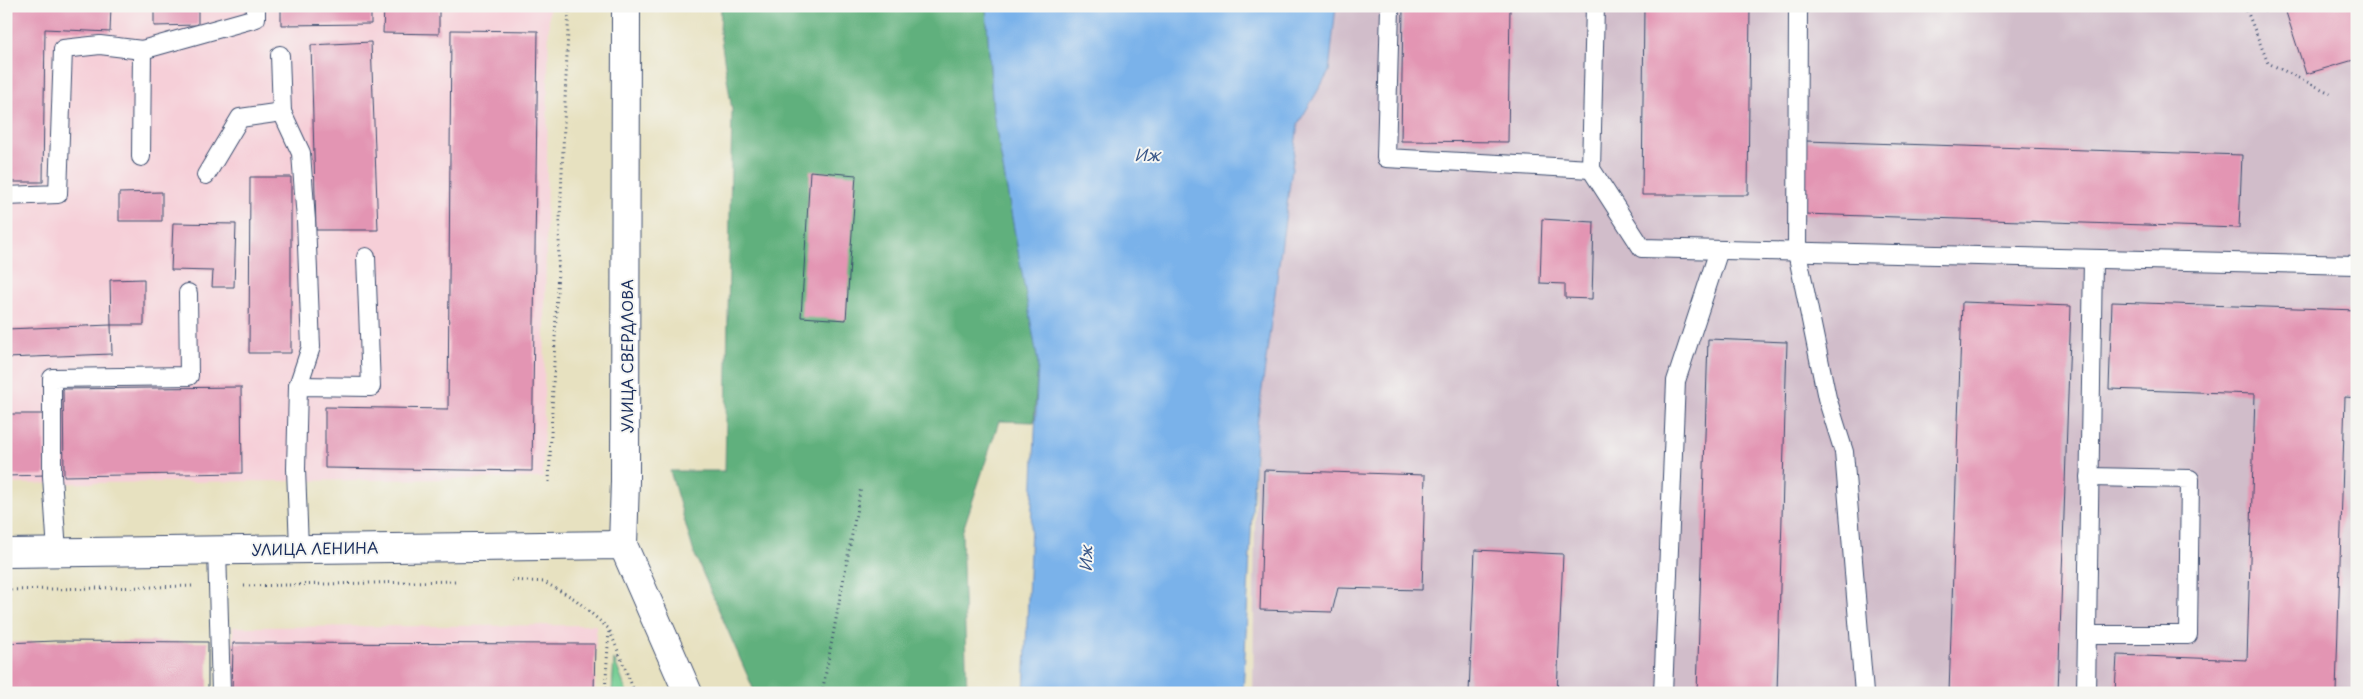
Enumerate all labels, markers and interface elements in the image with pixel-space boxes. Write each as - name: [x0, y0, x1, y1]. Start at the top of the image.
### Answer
- water label: Иж: [1134, 142, 1162, 166]
- street label: УЛИЦА СВЕРДЛОВА: [615, 279, 638, 433]
- street label: УЛИЦА ЛЕНИНА: [251, 535, 379, 561]
- water label: Иж: [1073, 544, 1097, 572]

